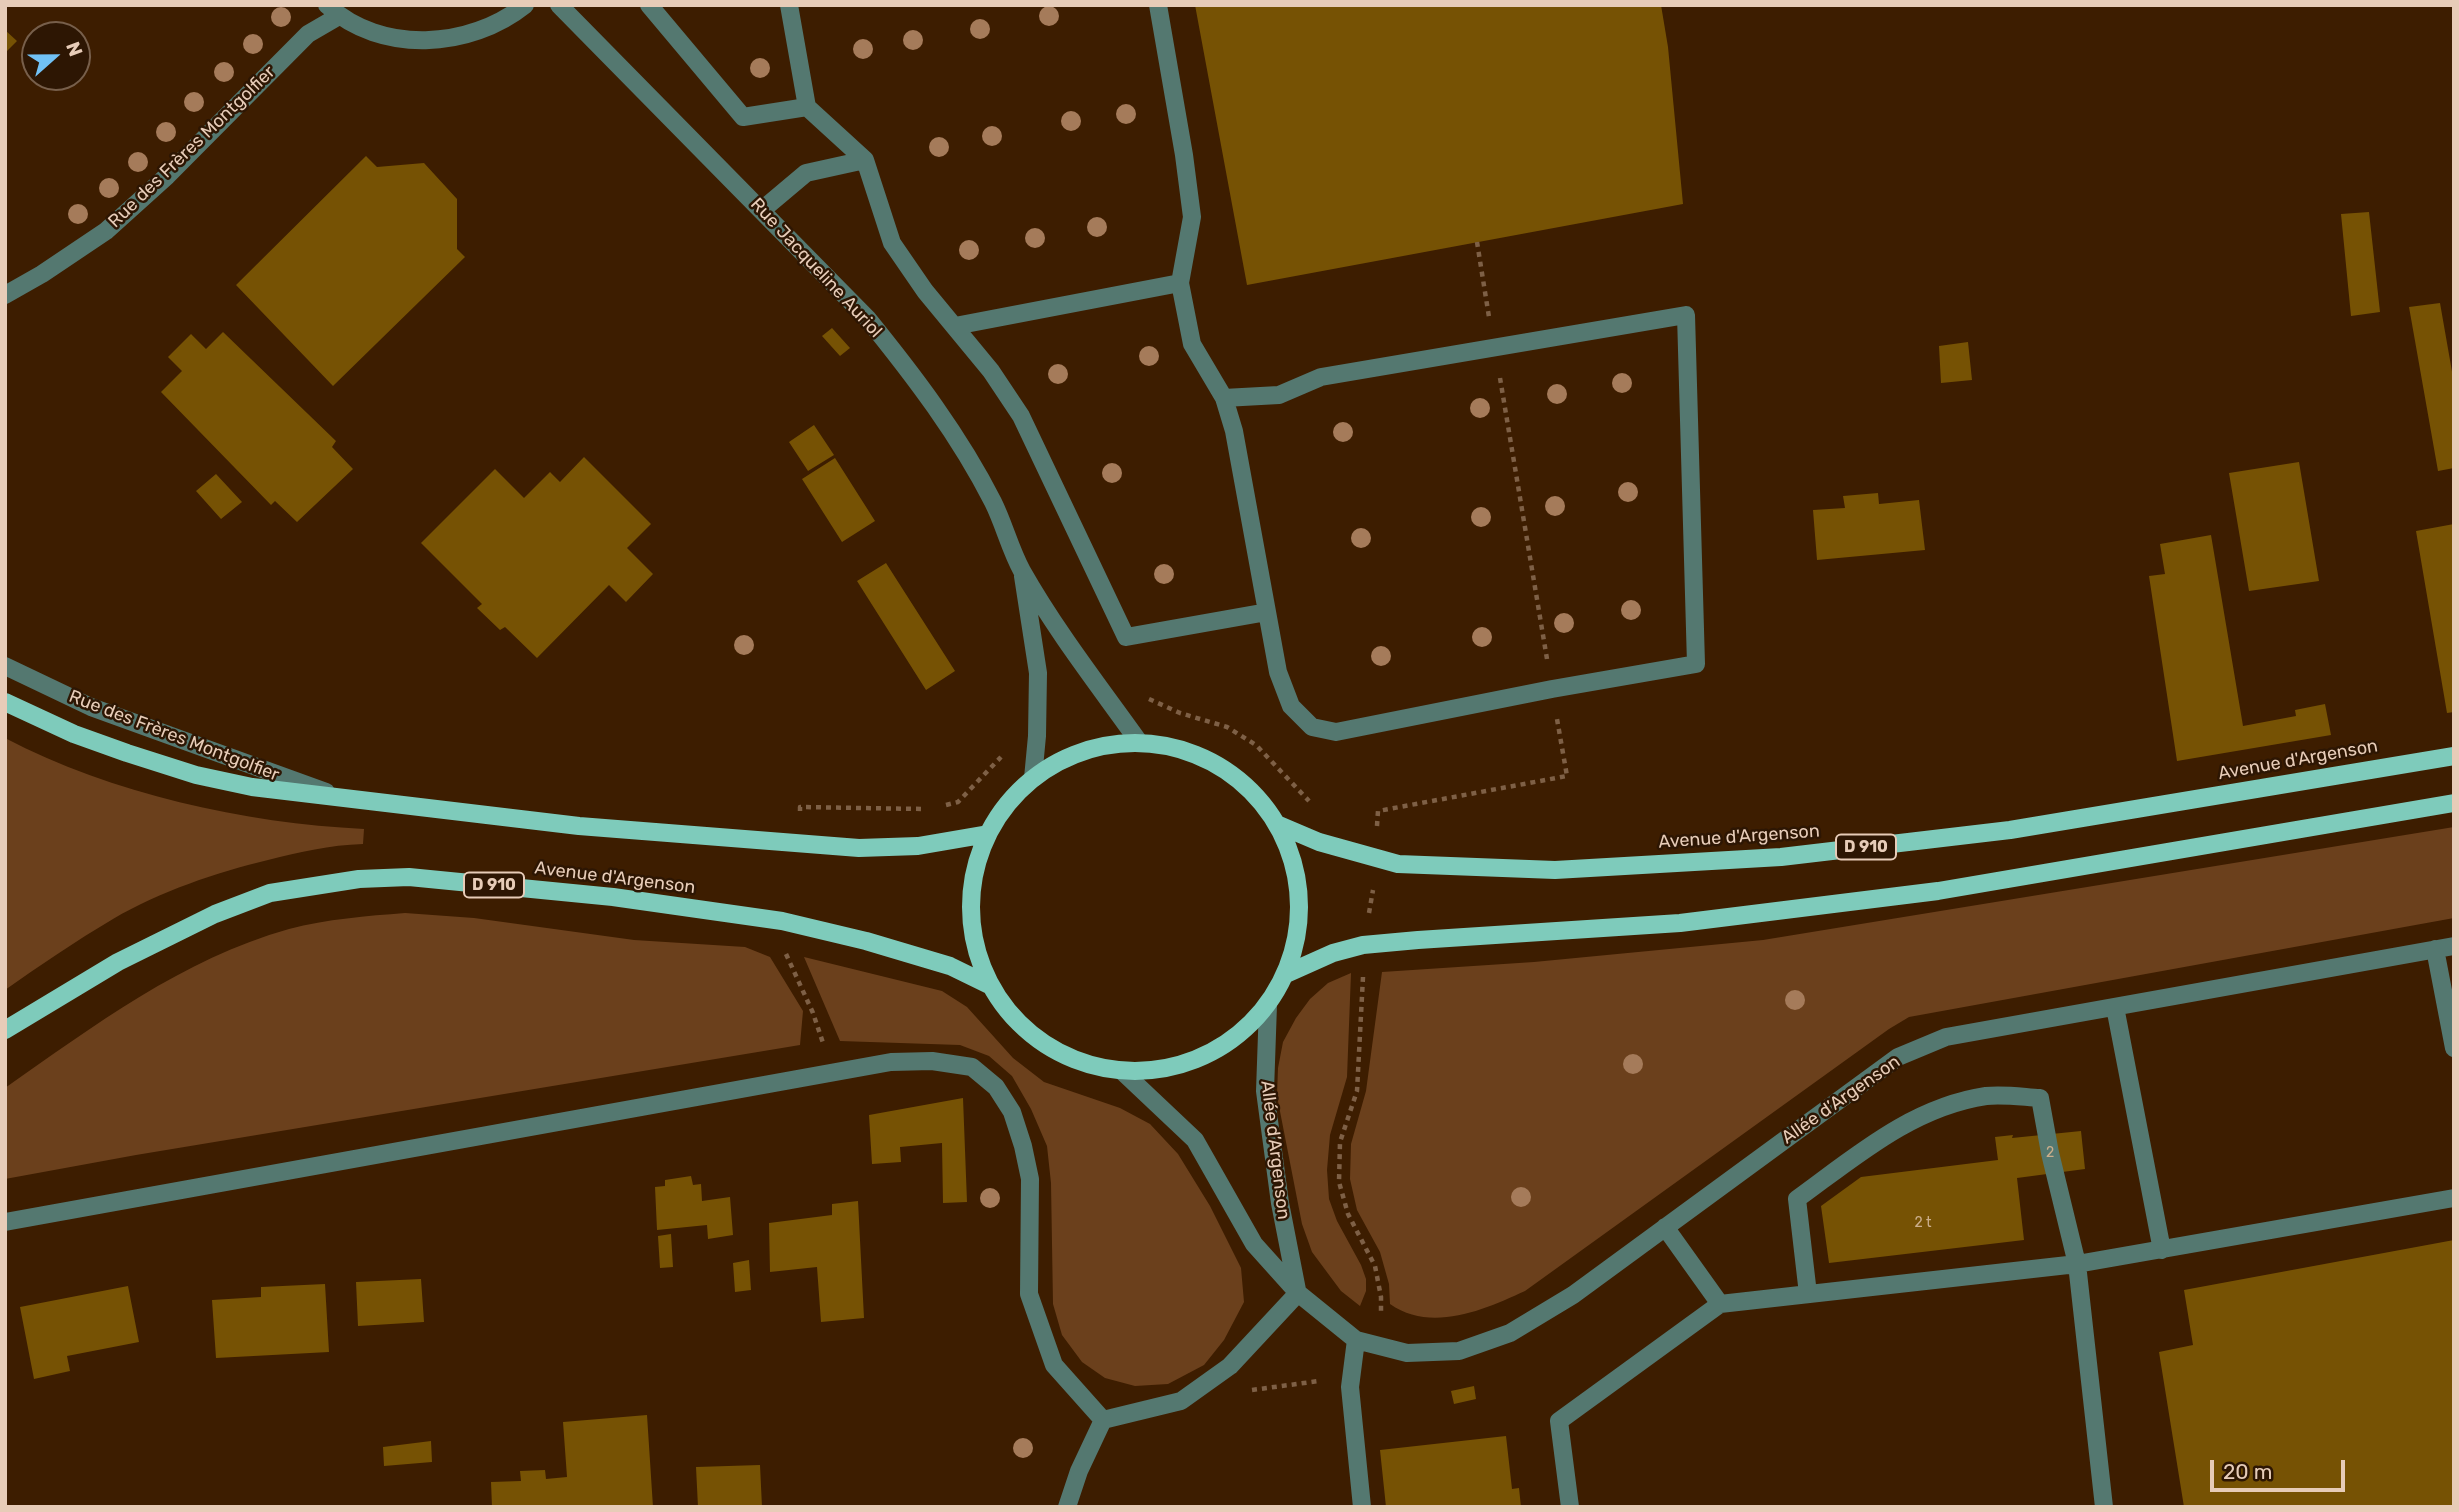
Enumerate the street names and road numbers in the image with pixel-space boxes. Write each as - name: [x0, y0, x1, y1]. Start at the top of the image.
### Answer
- street label: Rue des Frères Montgolfier: [104, 62, 280, 232]
- street label: Rue Jacqueline Auriol: [746, 194, 886, 342]
- street label: Rue des Frères Montgolfier: [66, 686, 282, 786]
- street label: Avenue d'Argenson: [2216, 735, 2380, 785]
- street label: Avenue d'Argenson: [1658, 821, 1820, 853]
- road number: D 910: [1836, 834, 1896, 860]
- street label: Avenue d'Argenson: [533, 857, 697, 899]
- road number: D 910: [464, 872, 524, 898]
- street label: Allée d’Argenson: [1778, 1051, 1904, 1149]
- street label: Allée d’Argenson: [1256, 1079, 1294, 1221]

